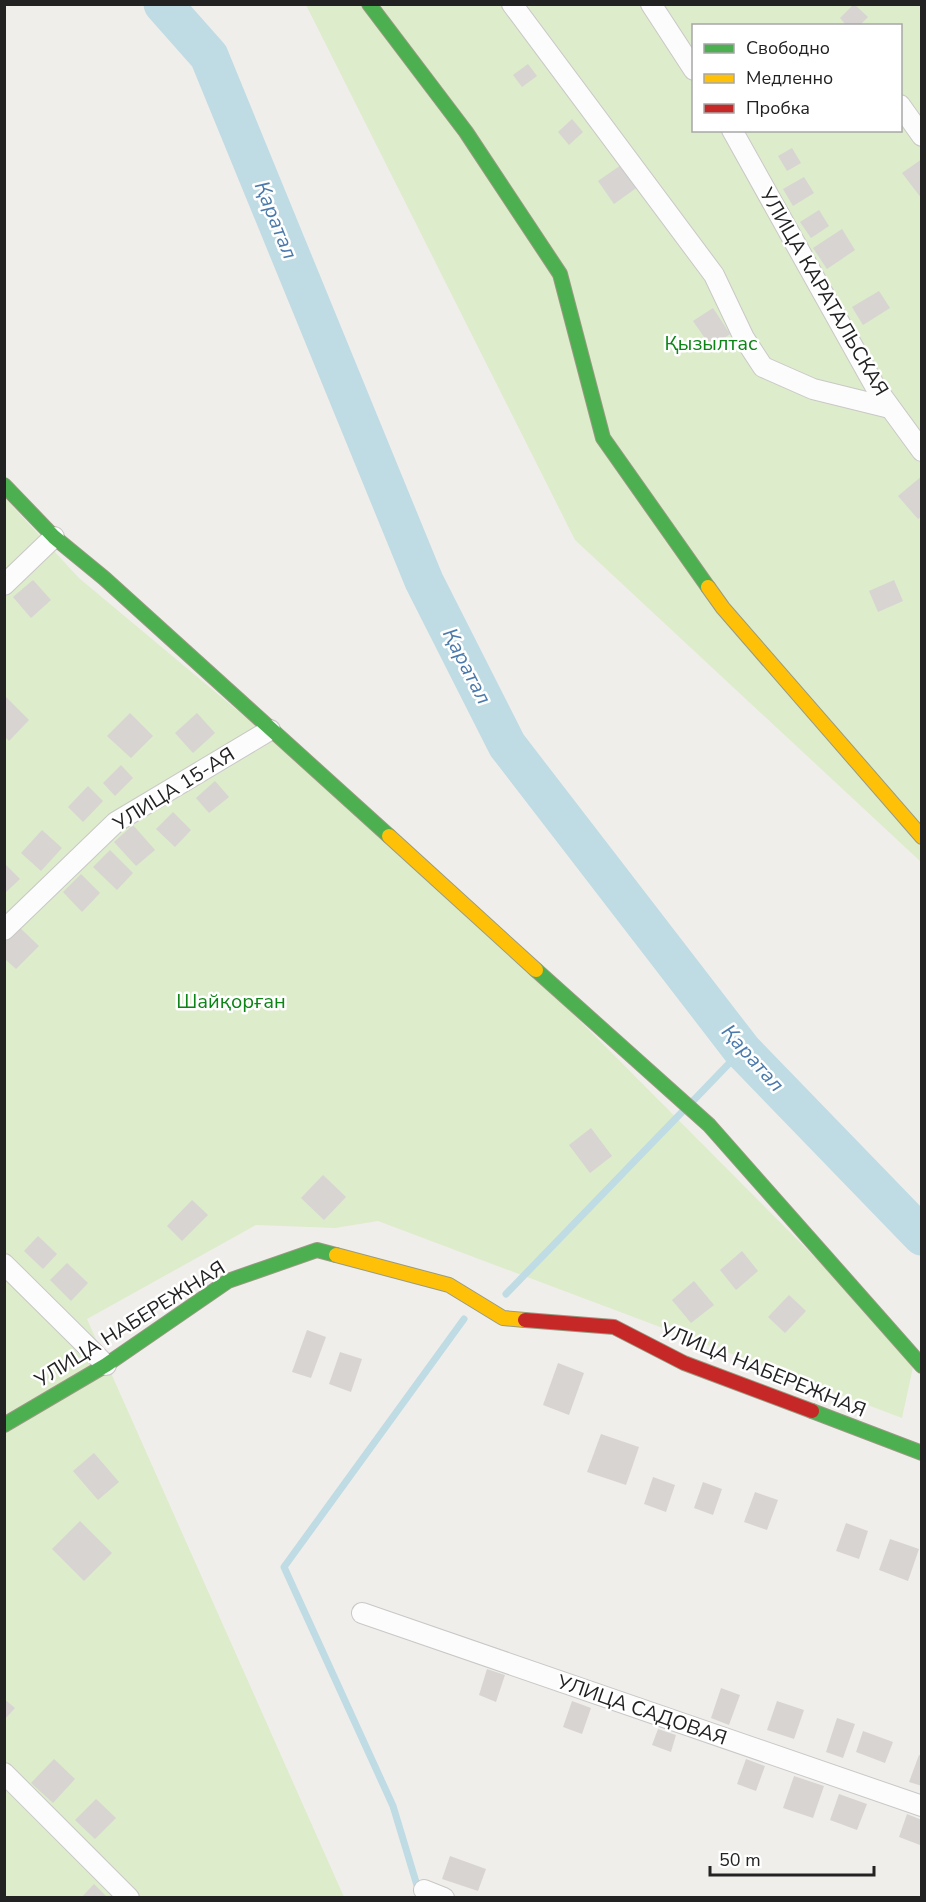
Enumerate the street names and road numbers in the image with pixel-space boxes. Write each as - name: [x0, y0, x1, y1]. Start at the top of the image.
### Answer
- street label: УЛИЦА КАРАТАЛЬСКАЯ: [753, 182, 895, 401]
- street label: УЛИЦА 15-АЯ: [107, 741, 240, 838]
- street label: УЛИЦА НАБЕРЕЖНАЯ: [29, 1254, 230, 1394]
- street label: УЛИЦА НАБЕРЕЖНАЯ: [655, 1316, 870, 1424]
- street label: УЛИЦА САДОВАЯ: [553, 1668, 731, 1752]

